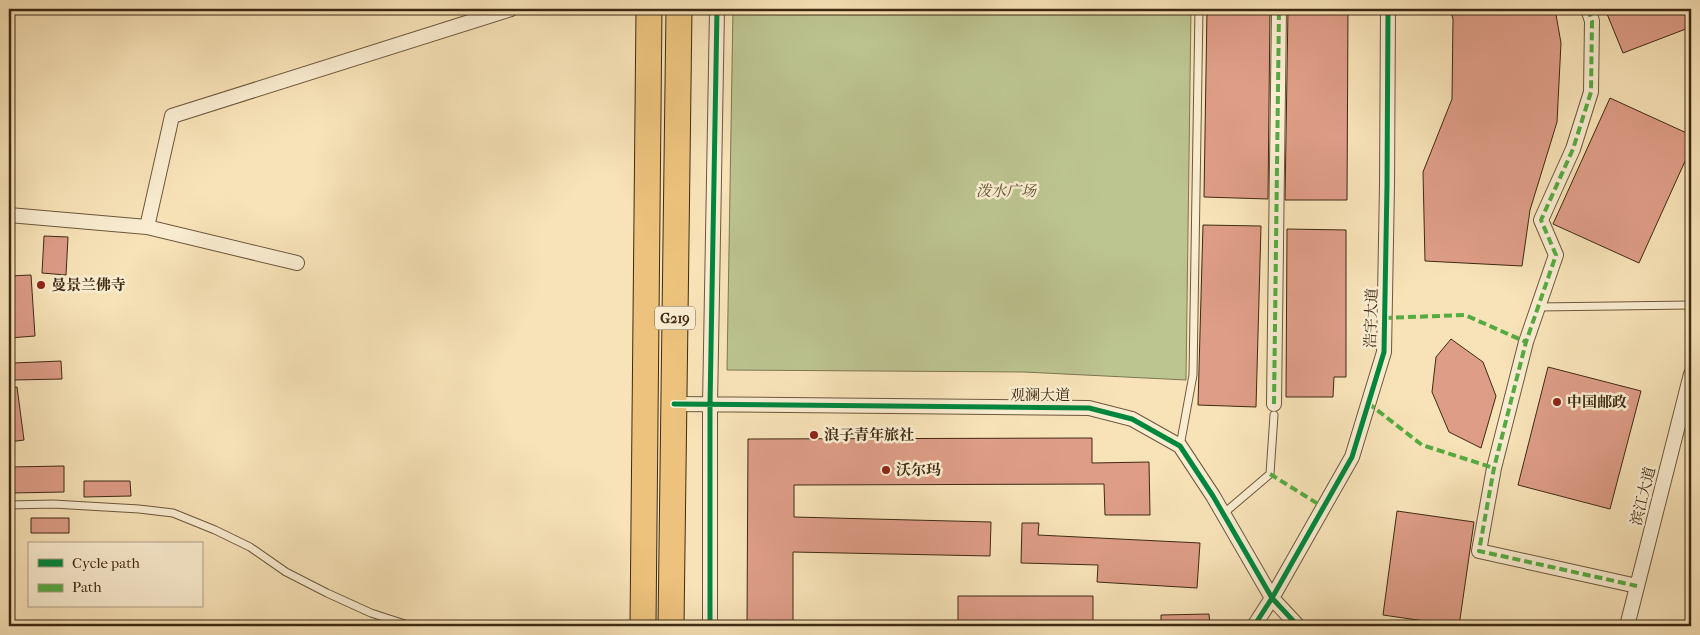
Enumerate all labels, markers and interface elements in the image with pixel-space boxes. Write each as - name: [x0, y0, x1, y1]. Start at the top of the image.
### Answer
- park label: 泼水广场: [976, 182, 1038, 200]
- place label: 曼景兰佛寺: [51, 276, 126, 294]
- marker: 曼景兰佛寺: [35, 279, 47, 291]
- street label: 浩宇大道: [1361, 288, 1381, 348]
- road number: G219: [655, 306, 695, 330]
- street label: 观澜大道: [1010, 386, 1070, 404]
- place label: 中国邮政: [1567, 393, 1627, 411]
- marker: 中国邮政: [1551, 396, 1563, 408]
- place label: 浪子青年旅社: [824, 426, 914, 444]
- marker: 浪子青年旅社: [808, 429, 820, 441]
- place label: 沃尔玛: [896, 461, 941, 479]
- marker: 沃尔玛: [880, 464, 892, 476]
- street label: 滨江大道: [1627, 465, 1659, 527]
- legend: [28, 542, 202, 608]
- text: Cycle path: [72, 554, 140, 572]
- text: Path: [72, 578, 102, 596]

